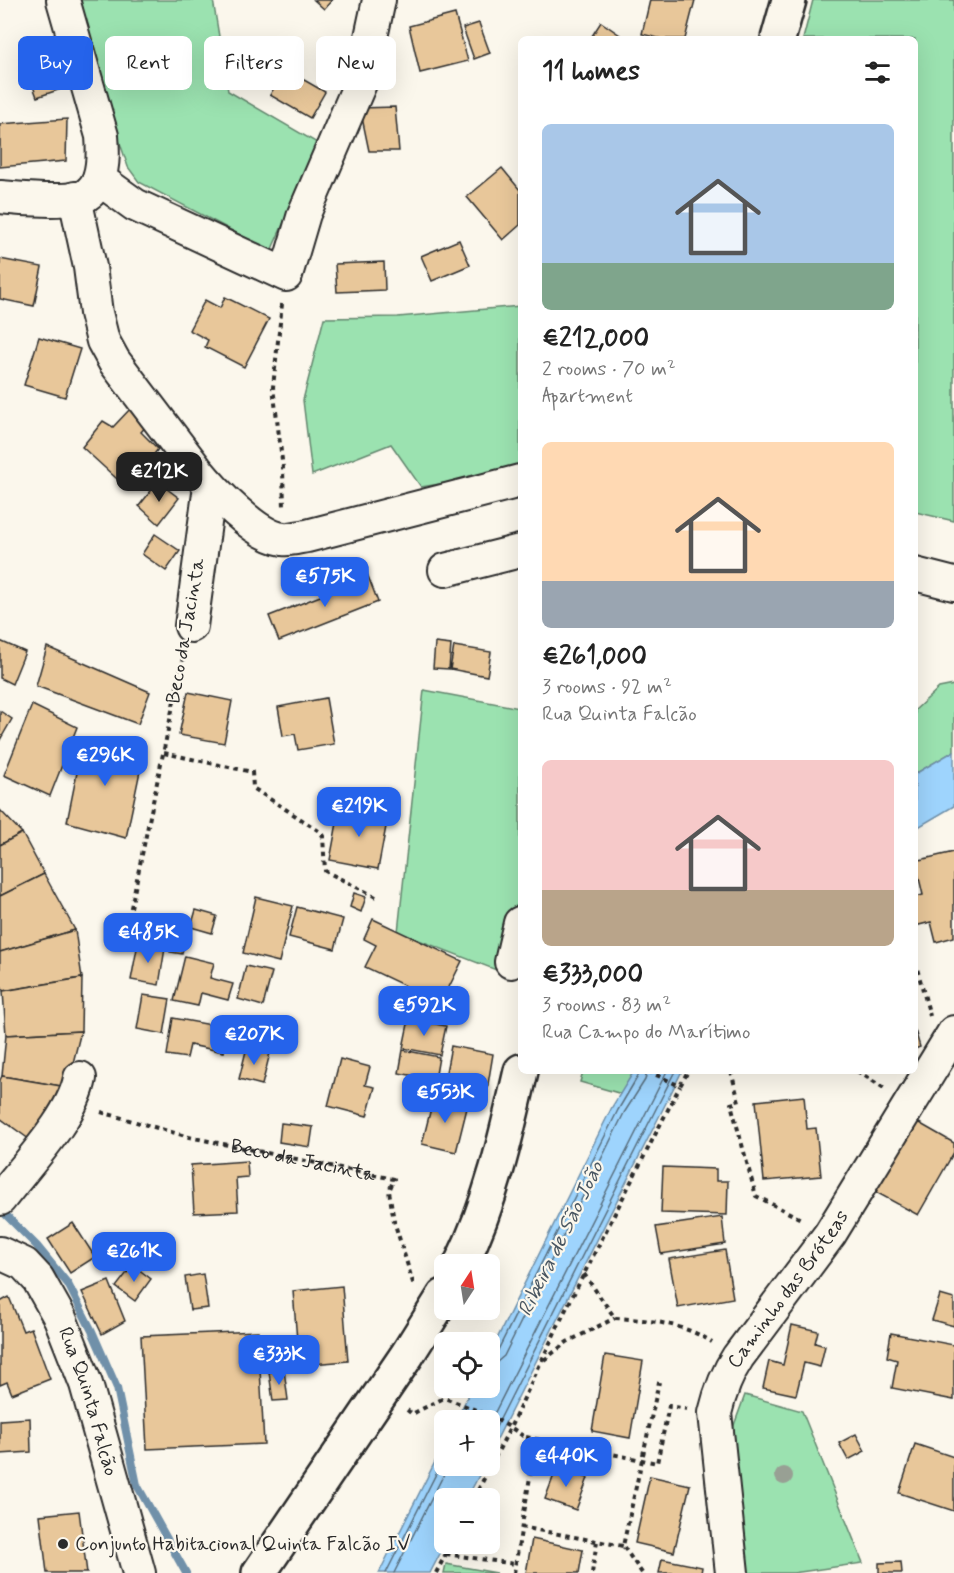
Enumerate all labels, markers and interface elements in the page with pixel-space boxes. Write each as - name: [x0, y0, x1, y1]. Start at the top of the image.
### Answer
- chip: Buy: [18, 36, 93, 90]
- chip: Rent: [105, 36, 192, 90]
- chip: Filters: [204, 36, 304, 90]
- chip: New: [316, 36, 396, 90]
- text: 11 homes: [542, 55, 640, 89]
- icon: filters: [861, 56, 894, 89]
- icon: home: [664, 163, 772, 271]
- text: €212,000: [542, 322, 649, 356]
- text: 2 rooms · 70 m²: [542, 356, 676, 383]
- text: Apartment: [542, 383, 633, 410]
- pin: €212K: [117, 452, 201, 503]
- text: €212K: [130, 458, 188, 485]
- icon: home: [664, 481, 772, 589]
- street label: Beco da Jacinta: [160, 555, 212, 706]
- pin: €575K: [283, 557, 367, 608]
- text: €575K: [295, 563, 355, 590]
- text: €261,000: [542, 640, 647, 674]
- text: 3 rooms · 92 m²: [542, 674, 672, 701]
- text: Rua Quinta Falcão: [542, 701, 697, 728]
- pin: €296K: [63, 736, 147, 787]
- text: €296K: [76, 742, 134, 769]
- pin: €219K: [317, 787, 401, 838]
- text: €219K: [331, 793, 387, 820]
- icon: home: [664, 799, 772, 907]
- pin: €485K: [106, 913, 190, 964]
- text: €485K: [118, 919, 178, 946]
- text: €333,000: [542, 958, 643, 992]
- pin: €592K: [382, 986, 466, 1037]
- text: €592K: [392, 992, 456, 1019]
- text: 3 rooms · 83 m²: [542, 992, 671, 1019]
- pin: €207K: [212, 1015, 296, 1066]
- text: Rua Campo do Marítimo: [542, 1019, 751, 1046]
- text: €207K: [224, 1021, 284, 1048]
- pin: €553K: [403, 1073, 487, 1124]
- text: €553K: [416, 1079, 474, 1106]
- street label: Beco da Jacinta: [228, 1132, 379, 1189]
- water label: Ribeira de São João: [511, 1156, 611, 1321]
- street label: Caminho das Bróteas: [721, 1205, 855, 1373]
- pin: €261K: [92, 1232, 176, 1283]
- text: €261K: [106, 1238, 162, 1265]
- north arrow: [434, 1254, 500, 1320]
- map controls: [434, 1254, 500, 1554]
- street label: Rua Quinta Falcão: [51, 1323, 125, 1479]
- button: locate: [434, 1332, 500, 1398]
- pin: €333K: [237, 1335, 321, 1386]
- text: €333K: [253, 1341, 305, 1368]
- button: +: [434, 1410, 500, 1476]
- pin: €440K: [524, 1437, 608, 1488]
- text: €440K: [534, 1443, 598, 1470]
- button: −: [434, 1488, 500, 1554]
- place label: Conjunto Habitacional Quinta Falcão IV: [75, 1531, 410, 1558]
- marker: Conjunto Habitacional Quinta Falcão IV: [56, 1537, 70, 1551]

